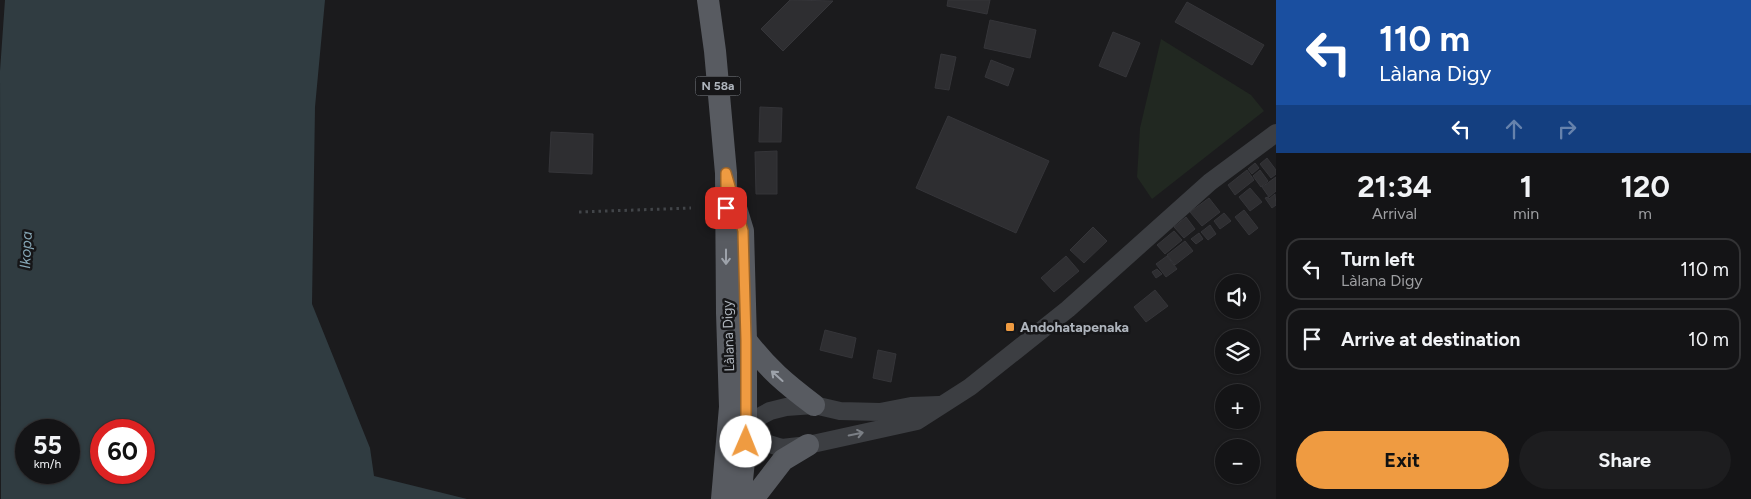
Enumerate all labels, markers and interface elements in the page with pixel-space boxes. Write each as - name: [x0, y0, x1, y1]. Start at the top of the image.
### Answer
- text: 110 m: [1379, 18, 1470, 60]
- icon: left: [1296, 20, 1361, 85]
- text: Làlana Digy: [1379, 60, 1491, 87]
- road number: N 58a: [696, 76, 740, 95]
- icon: left: [1447, 115, 1475, 143]
- icon: ahead: [1500, 115, 1528, 143]
- icon: right: [1553, 115, 1581, 143]
- text: 21:34: [1357, 168, 1432, 205]
- text: 1: [1520, 168, 1532, 205]
- text: 120: [1620, 168, 1670, 205]
- pin: [705, 187, 747, 229]
- icon: arrive: [712, 194, 740, 222]
- text: Arrival: [1372, 204, 1417, 223]
- text: min: [1513, 204, 1539, 223]
- text: m: [1638, 204, 1652, 223]
- water label: Ikopa: [16, 231, 36, 269]
- one-way arrow: [721, 248, 731, 265]
- text: Turn left: [1341, 248, 1415, 271]
- icon: left: [1298, 255, 1326, 283]
- text: 110 m: [1680, 258, 1729, 281]
- text: Làlana Digy: [1341, 271, 1423, 290]
- map controls: [1215, 274, 1260, 484]
- button: sound: [1215, 274, 1260, 319]
- street label: Làlana Digy: [719, 299, 738, 372]
- place label: Andohatapenaka: [1020, 319, 1129, 336]
- marker: Andohatapenaka: [1004, 321, 1016, 333]
- icon: arrive: [1298, 325, 1326, 353]
- text: Arrive at destination: [1341, 328, 1520, 351]
- text: 10 m: [1688, 328, 1729, 351]
- button: layers: [1215, 329, 1260, 374]
- one-way arrow: [771, 370, 784, 381]
- button: +: [1215, 384, 1260, 429]
- position arrow: [719, 415, 771, 467]
- speed limit sign: 60: [90, 419, 155, 484]
- one-way arrow: [847, 429, 863, 438]
- text: 55: [33, 430, 62, 460]
- button: Exit: [1296, 431, 1509, 489]
- button: Share: [1519, 431, 1731, 489]
- button: −: [1215, 439, 1260, 484]
- text: km/h: [34, 457, 61, 471]

